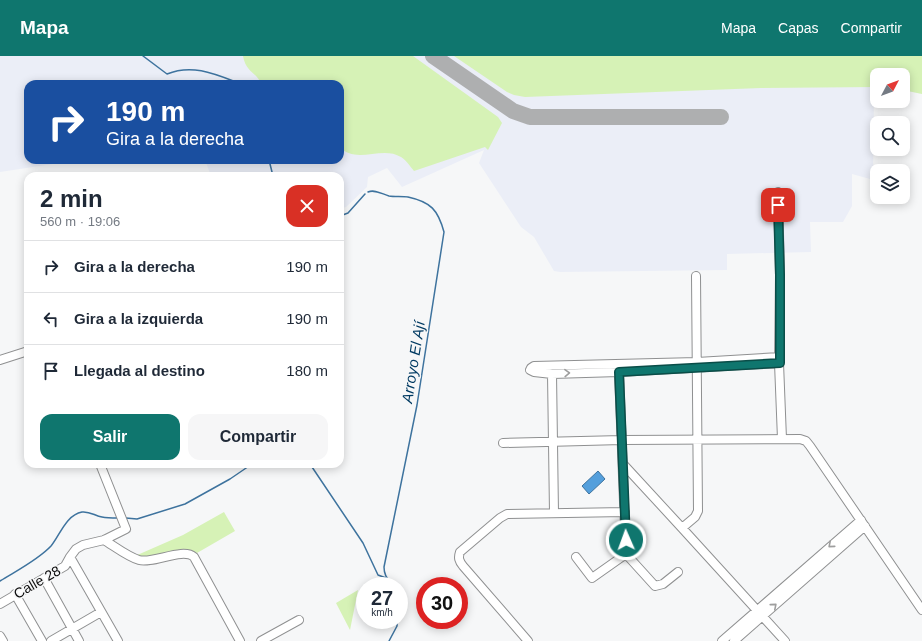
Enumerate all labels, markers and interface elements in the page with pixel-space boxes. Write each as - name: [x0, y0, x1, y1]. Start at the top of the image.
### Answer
- text: Mapa: [20, 17, 69, 38]
- text: Mapa: [721, 20, 756, 36]
- text: Capas: [778, 20, 819, 36]
- text: Compartir: [841, 20, 902, 36]
- north arrow: [870, 68, 910, 108]
- map controls: [870, 68, 910, 204]
- icon: right: [40, 96, 92, 148]
- text: 190 m: [106, 96, 185, 127]
- button: search: [870, 116, 910, 156]
- text: Gira a la derecha: [106, 129, 244, 149]
- button: layers: [870, 164, 910, 204]
- text: 2 min: [40, 185, 103, 212]
- button: close: [286, 185, 328, 227]
- pin: [761, 188, 795, 222]
- icon: arrive: [767, 194, 789, 216]
- text: 560 m · 19:06: [40, 214, 120, 229]
- icon: right: [40, 256, 62, 278]
- text: Gira a la derecha: [74, 258, 195, 275]
- text: 190 m: [286, 258, 328, 275]
- icon: left: [40, 308, 62, 330]
- text: Gira a la izquierda: [74, 310, 203, 327]
- text: 190 m: [286, 310, 328, 327]
- water label: Arroyo El Ají: [398, 318, 428, 405]
- icon: arrive: [40, 360, 62, 382]
- text: Llegada al destino: [74, 362, 205, 379]
- text: 180 m: [286, 362, 328, 379]
- one-way arrow: [564, 369, 570, 377]
- button: Salir: [40, 414, 180, 460]
- button: Compartir: [188, 414, 328, 460]
- position arrow: [605, 519, 647, 561]
- one-way arrow: [829, 541, 836, 548]
- street label: Calle 28: [11, 562, 63, 602]
- speed limit sign: 30: [416, 577, 468, 629]
- text: 27: [371, 587, 393, 609]
- one-way arrow: [769, 603, 777, 611]
- text: km/h: [371, 607, 393, 618]

